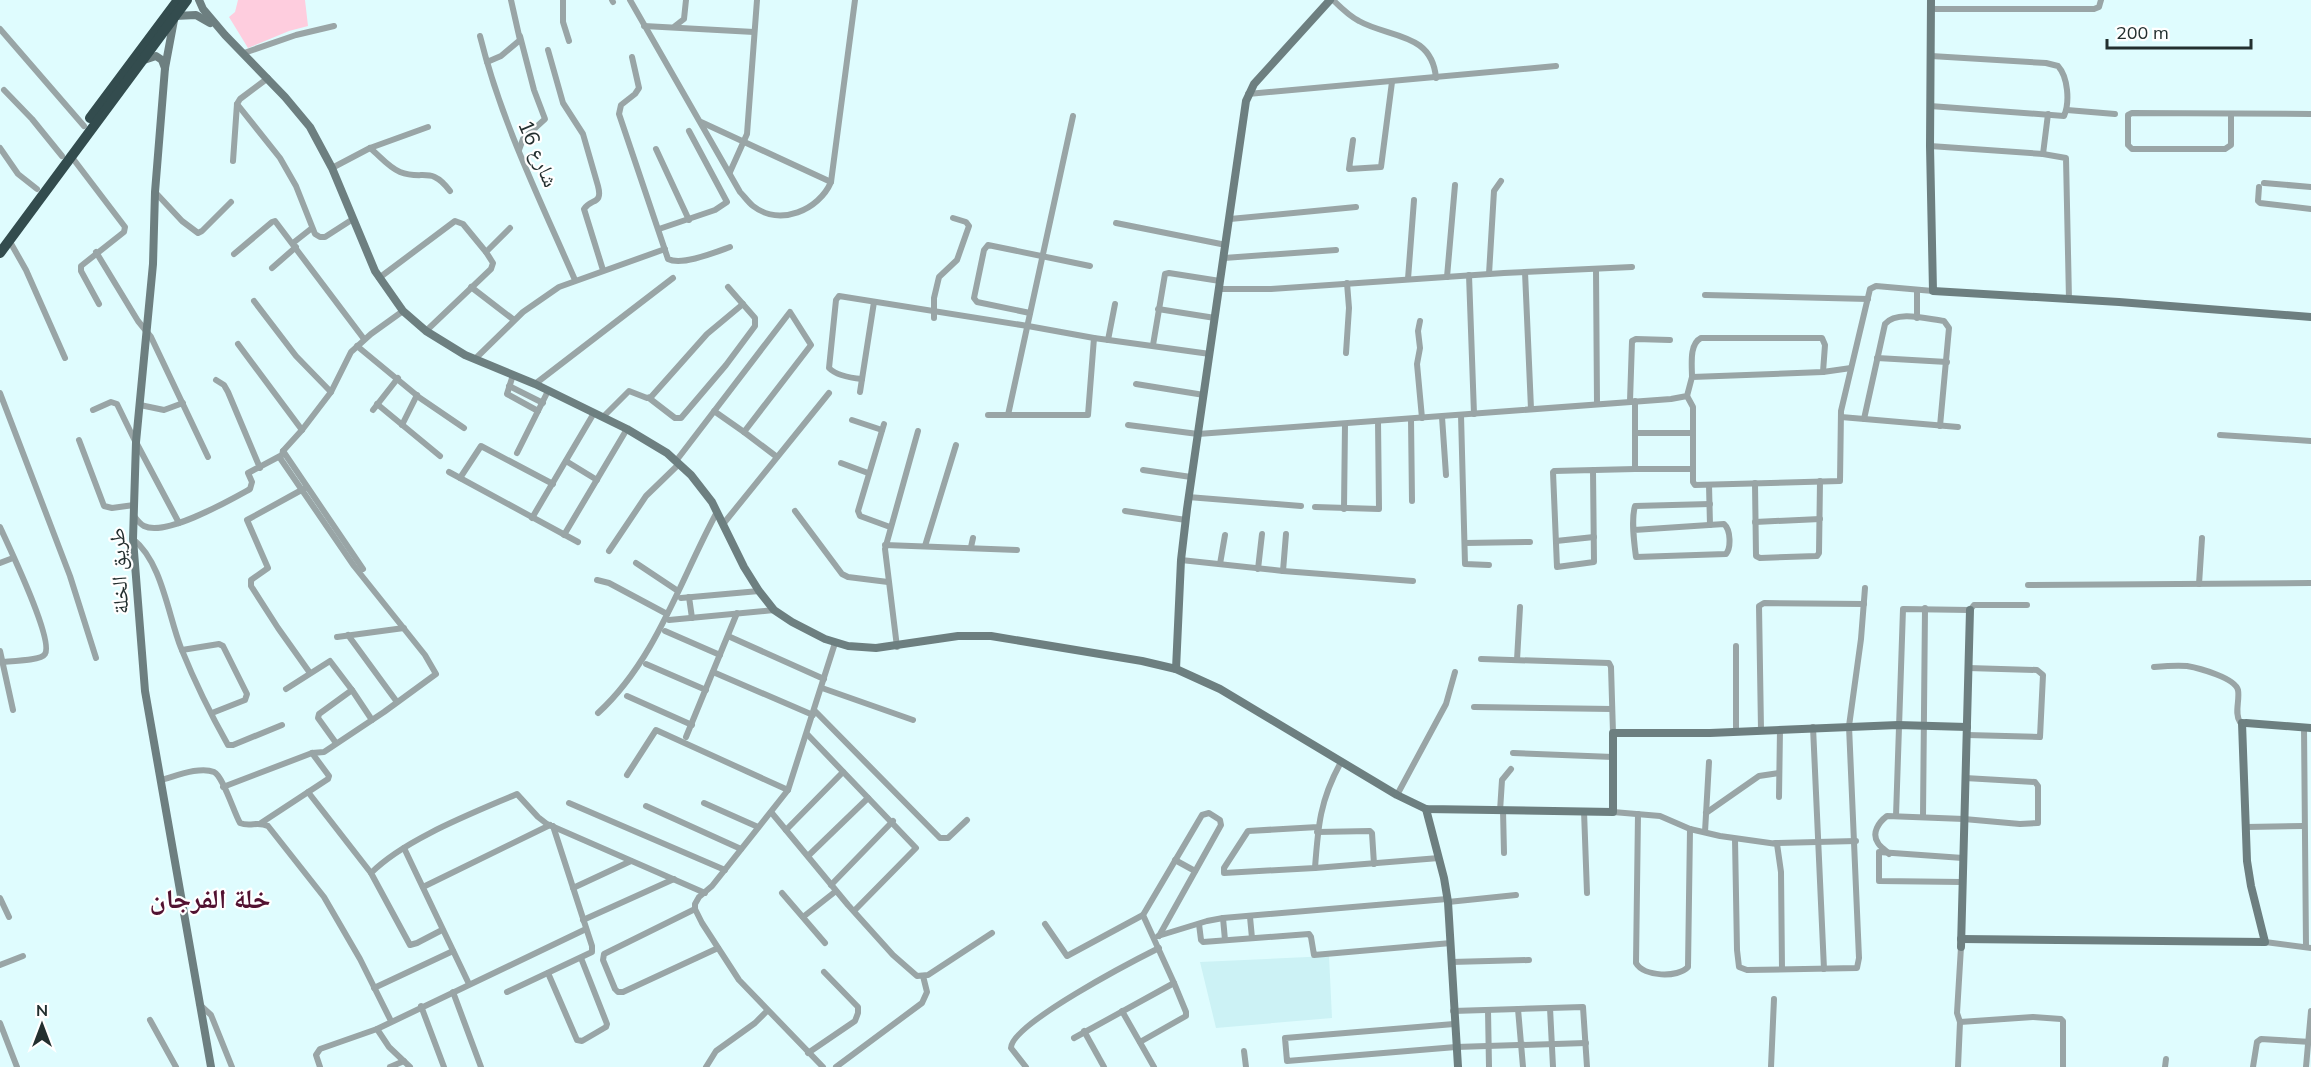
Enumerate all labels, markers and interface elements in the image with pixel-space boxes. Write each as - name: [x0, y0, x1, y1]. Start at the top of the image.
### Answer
- scale bar: [2107, 12, 2251, 50]
- text: 200 m: [2116, 21, 2169, 44]
- street label: شارع 16: [512, 115, 565, 191]
- street label: طريق الخلة: [103, 527, 134, 615]
- district label: خلة الفرجان: [149, 881, 271, 915]
- north arrow: [12, 995, 72, 1055]
- text: N: [36, 1000, 48, 1020]

